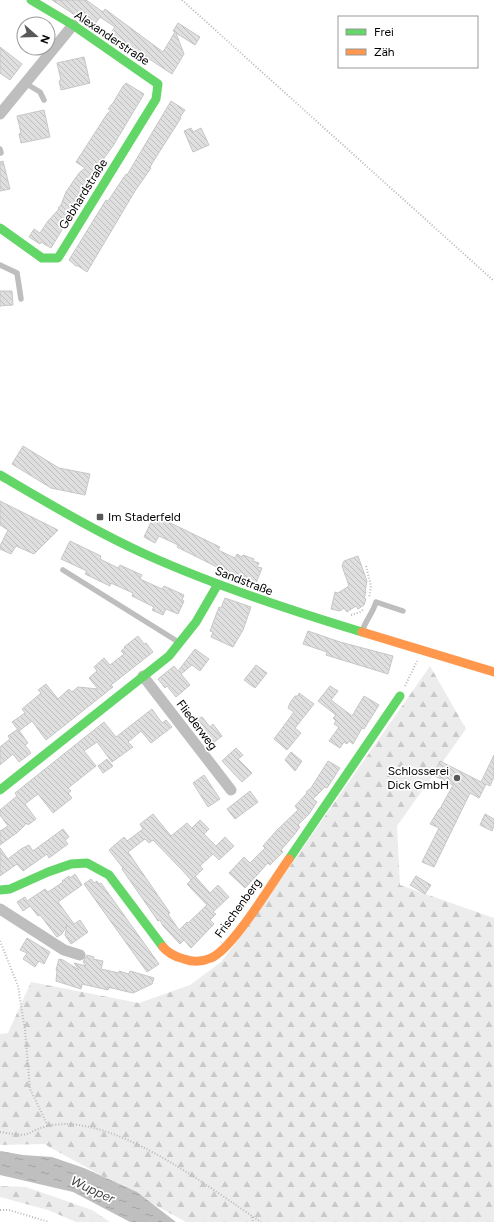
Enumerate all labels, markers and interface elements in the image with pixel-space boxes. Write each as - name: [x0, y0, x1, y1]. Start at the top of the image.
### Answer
- street label: Alexanderstraße: [72, 8, 152, 68]
- north arrow: [16, 16, 56, 56]
- legend: [338, 16, 478, 68]
- text: Frei: [374, 25, 394, 39]
- text: N: [37, 33, 52, 45]
- text: Zäh: [374, 45, 395, 59]
- street label: Gebhardstraße: [56, 156, 110, 232]
- place label: Im Staderfeld: [108, 510, 181, 524]
- marker: Im Staderfeld: [95, 512, 105, 522]
- street label: Sandstraße: [213, 564, 275, 599]
- street label: Fliederweg: [174, 697, 220, 753]
- place label: Schlosserei Dick GmbH: [387, 764, 449, 792]
- marker: Schlosserei Dick GmbH: [452, 773, 462, 783]
- street label: Frischenberg: [212, 876, 264, 940]
- water label: Wupper: [68, 1173, 118, 1206]

